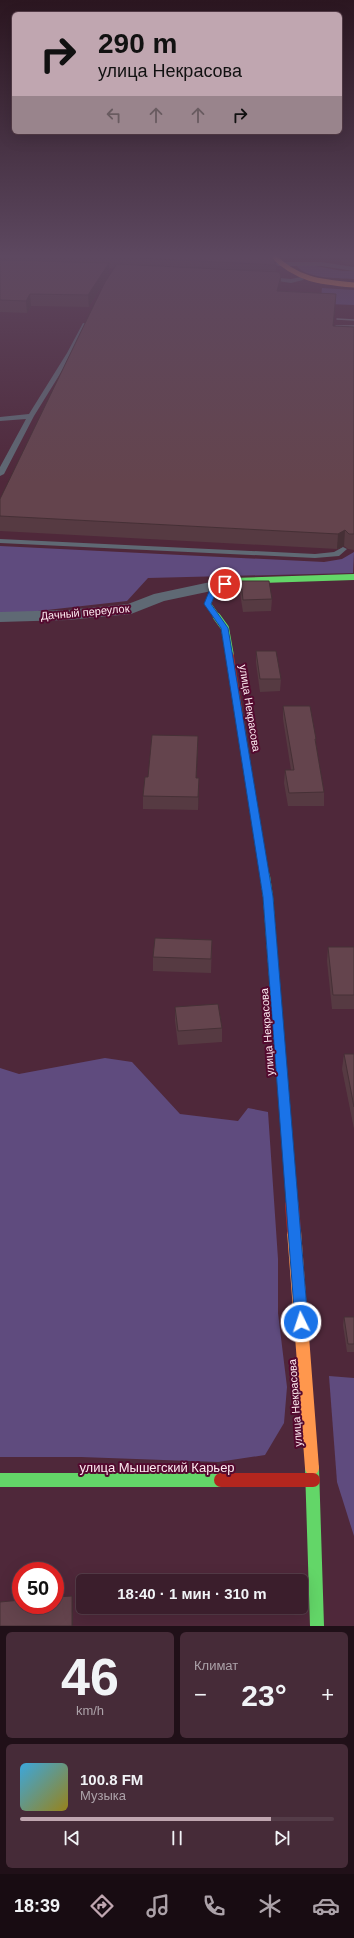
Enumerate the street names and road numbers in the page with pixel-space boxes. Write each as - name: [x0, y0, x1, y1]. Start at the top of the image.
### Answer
- street label: Дачный переулок: [40, 602, 130, 622]
- street label: улица Некрасова: [237, 664, 263, 753]
- street label: улица Некрасова: [258, 987, 276, 1076]
- street label: улица Некрасова: [286, 1358, 304, 1447]
- street label: улица Мышегский Карьер: [79, 1460, 235, 1475]

